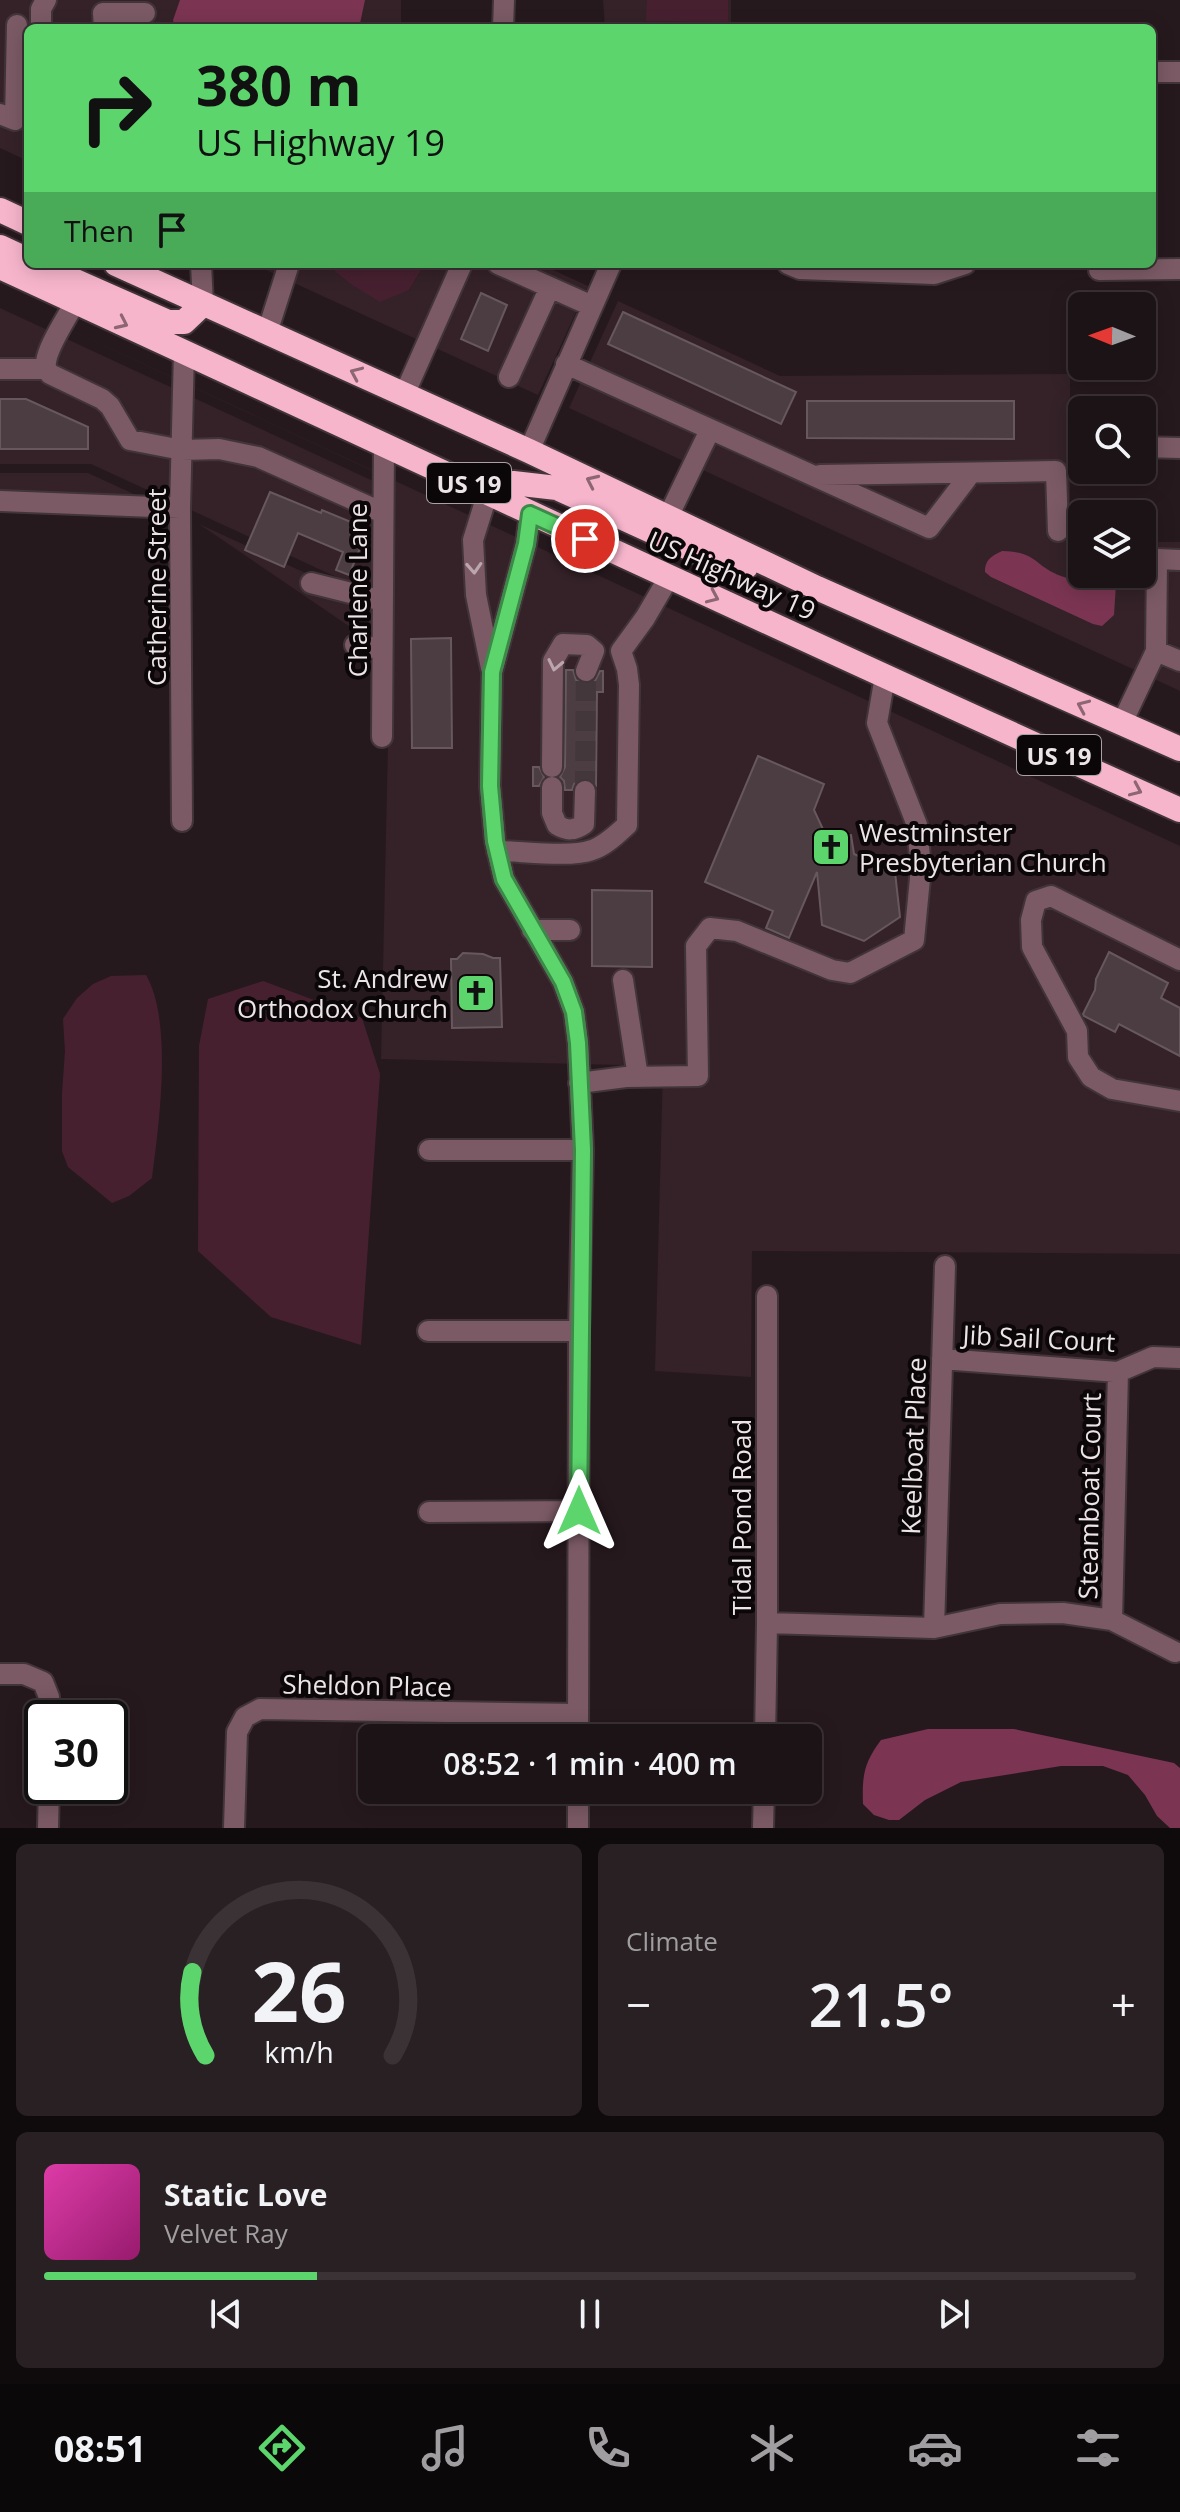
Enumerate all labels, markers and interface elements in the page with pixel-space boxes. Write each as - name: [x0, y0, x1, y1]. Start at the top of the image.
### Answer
- text: 380 m: [196, 46, 362, 122]
- icon: right: [64, 56, 168, 160]
- text: US Highway 19: [196, 118, 445, 167]
- icon: arrive: [150, 208, 194, 252]
- text: Then: [64, 210, 134, 251]
- north arrow: [1068, 292, 1156, 380]
- map controls: [1068, 292, 1156, 588]
- one-way arrow: [113, 314, 128, 330]
- one-way arrow: [350, 367, 364, 383]
- button: search: [1068, 396, 1156, 484]
- road number: US 19: [427, 463, 511, 503]
- one-way arrow: [586, 475, 601, 491]
- street label: Catherine Street: [138, 488, 174, 686]
- button: layers: [1068, 500, 1156, 588]
- street label: Charlene Lane: [339, 503, 375, 677]
- pin: [551, 505, 619, 573]
- icon: arrive: [563, 517, 607, 561]
- street label: US Highway 19: [643, 522, 821, 628]
- one-way arrow: [466, 562, 483, 575]
- one-way arrow: [705, 588, 720, 604]
- one-way arrow: [547, 658, 564, 671]
- one-way arrow: [1077, 700, 1091, 716]
- road number: US 19: [1017, 735, 1101, 775]
- one-way arrow: [1128, 780, 1142, 796]
- place label: Westminster Presbyterian Church: [859, 814, 1107, 880]
- church icon: Westminster Presbyterian Church: [810, 826, 852, 868]
- place label: St. Andrew Orthodox Church: [237, 960, 448, 1026]
- church icon: St. Andrew Orthodox Church: [455, 972, 497, 1014]
- street label: Jib Sail Court: [959, 1316, 1116, 1360]
- street label: Keelboat Place: [892, 1357, 934, 1535]
- street label: Steamboat Court: [1069, 1392, 1109, 1600]
- street label: Tidal Pond Road: [723, 1419, 759, 1615]
- position arrow: [537, 1469, 621, 1553]
- street label: Sheldon Place: [282, 1666, 452, 1704]
- speed limit sign: 30: [24, 1700, 128, 1804]
- text: 08:52 · 1 min · 400 m: [443, 1743, 737, 1784]
- text: Climate: [626, 1923, 718, 1959]
- text: 26: [251, 1933, 347, 2046]
- text: 21.5°: [808, 1963, 954, 2045]
- text: −: [626, 1974, 651, 2034]
- text: +: [1111, 1974, 1136, 2034]
- text: km/h: [264, 2032, 334, 2071]
- text: Static Love: [164, 2174, 327, 2215]
- text: Velvet Ray: [164, 2215, 288, 2251]
- icon: previous: [204, 2292, 248, 2336]
- icon: pause: [568, 2292, 612, 2336]
- icon: next: [932, 2292, 976, 2336]
- icon: directions: [254, 2420, 310, 2476]
- icon: music: [417, 2420, 473, 2476]
- icon: phone: [580, 2420, 636, 2476]
- icon: climate: [744, 2420, 800, 2476]
- icon: car: [907, 2420, 963, 2476]
- icon: filters: [1070, 2420, 1126, 2476]
- text: 08:51: [54, 2424, 146, 2473]

